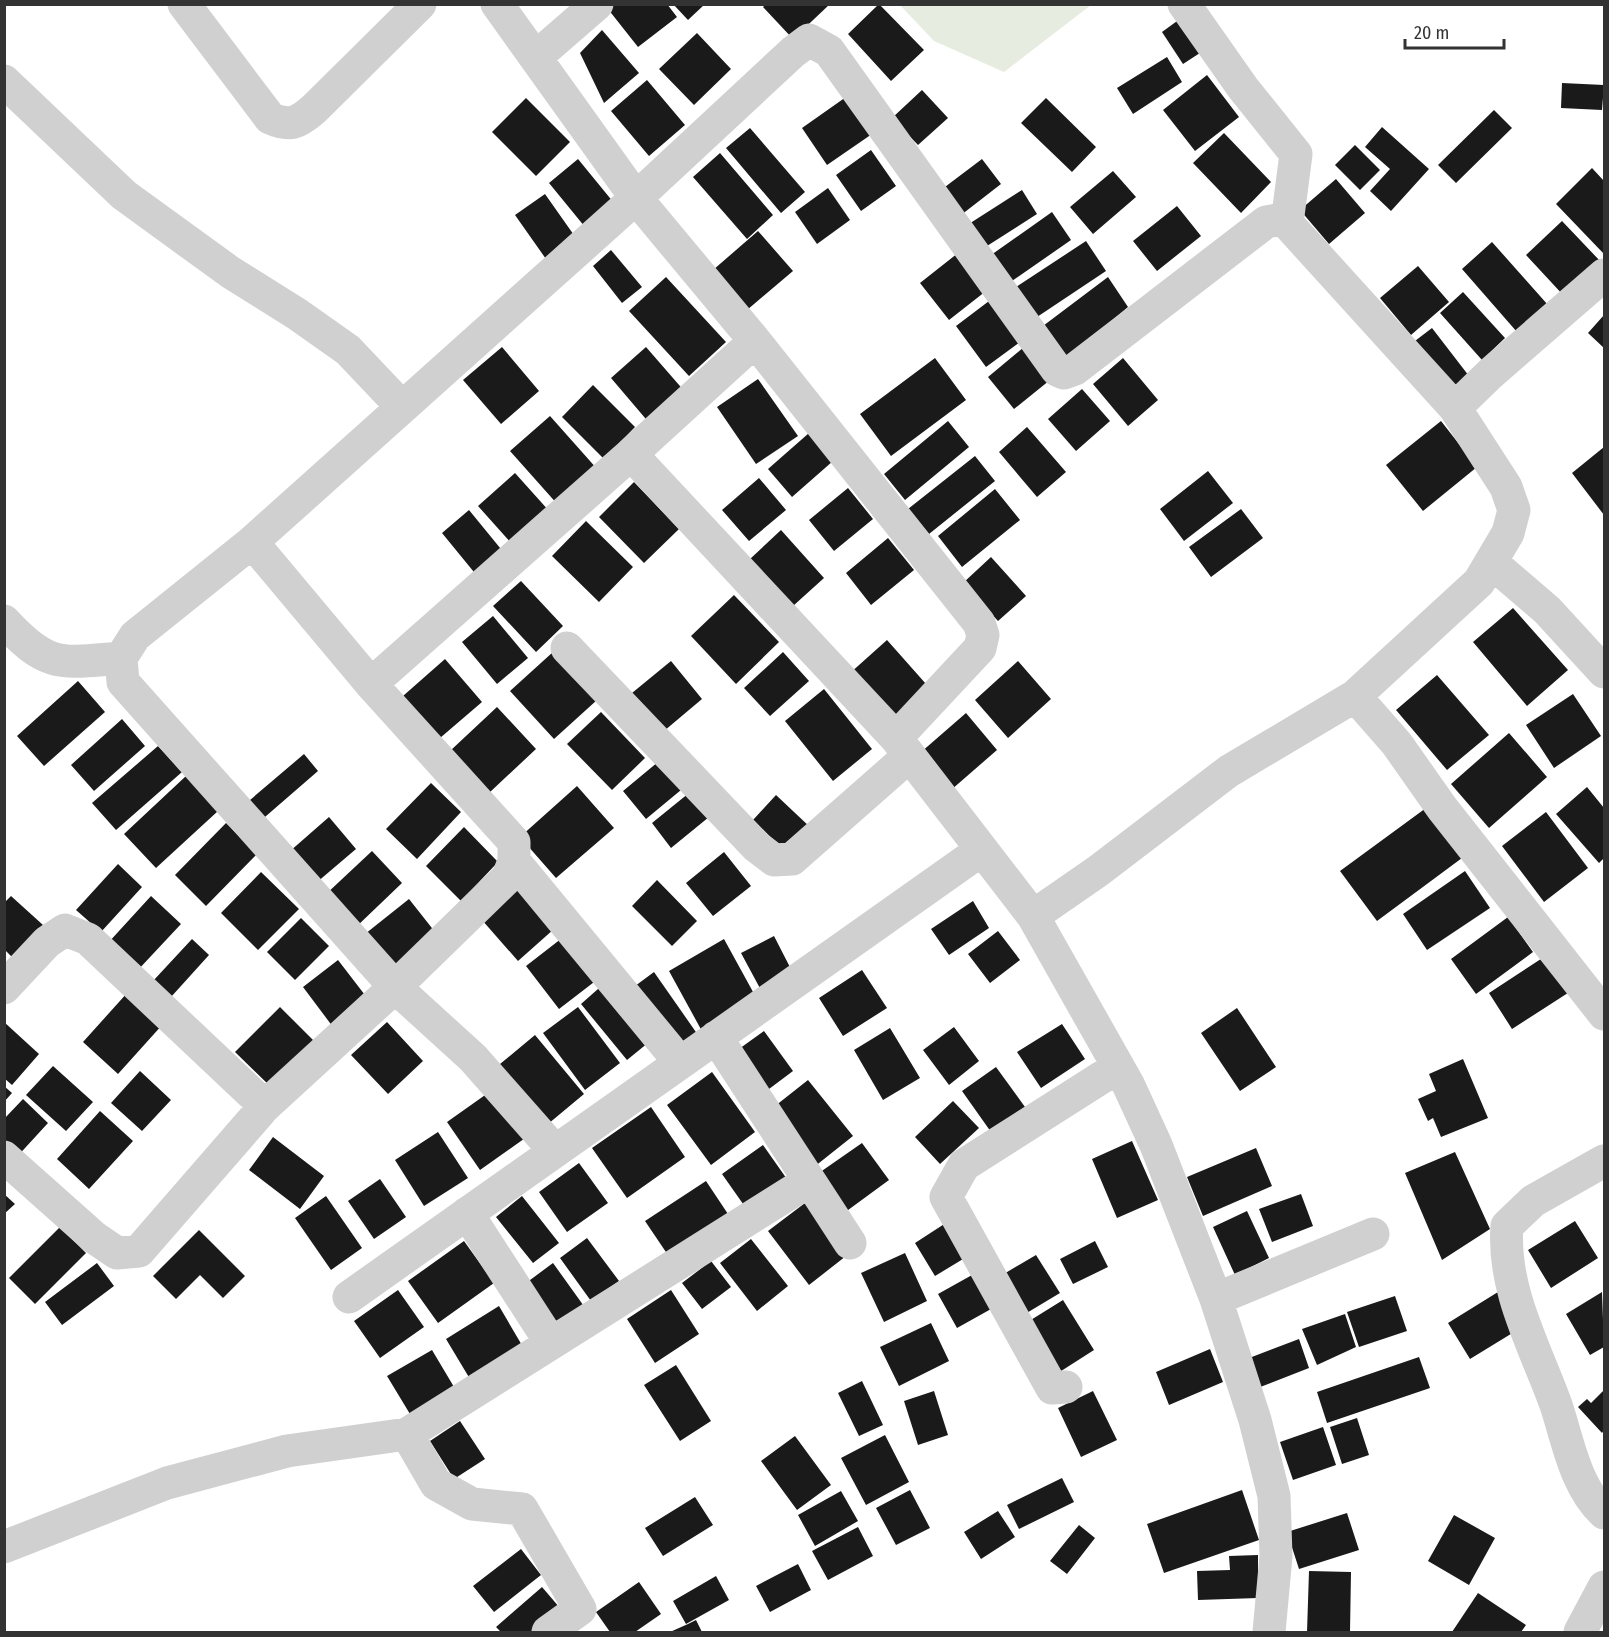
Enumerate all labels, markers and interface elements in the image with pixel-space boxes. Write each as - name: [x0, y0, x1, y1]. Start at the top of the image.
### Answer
- scale bar: [1405, 12, 1504, 50]
- text: 20 m: [1414, 22, 1449, 44]

